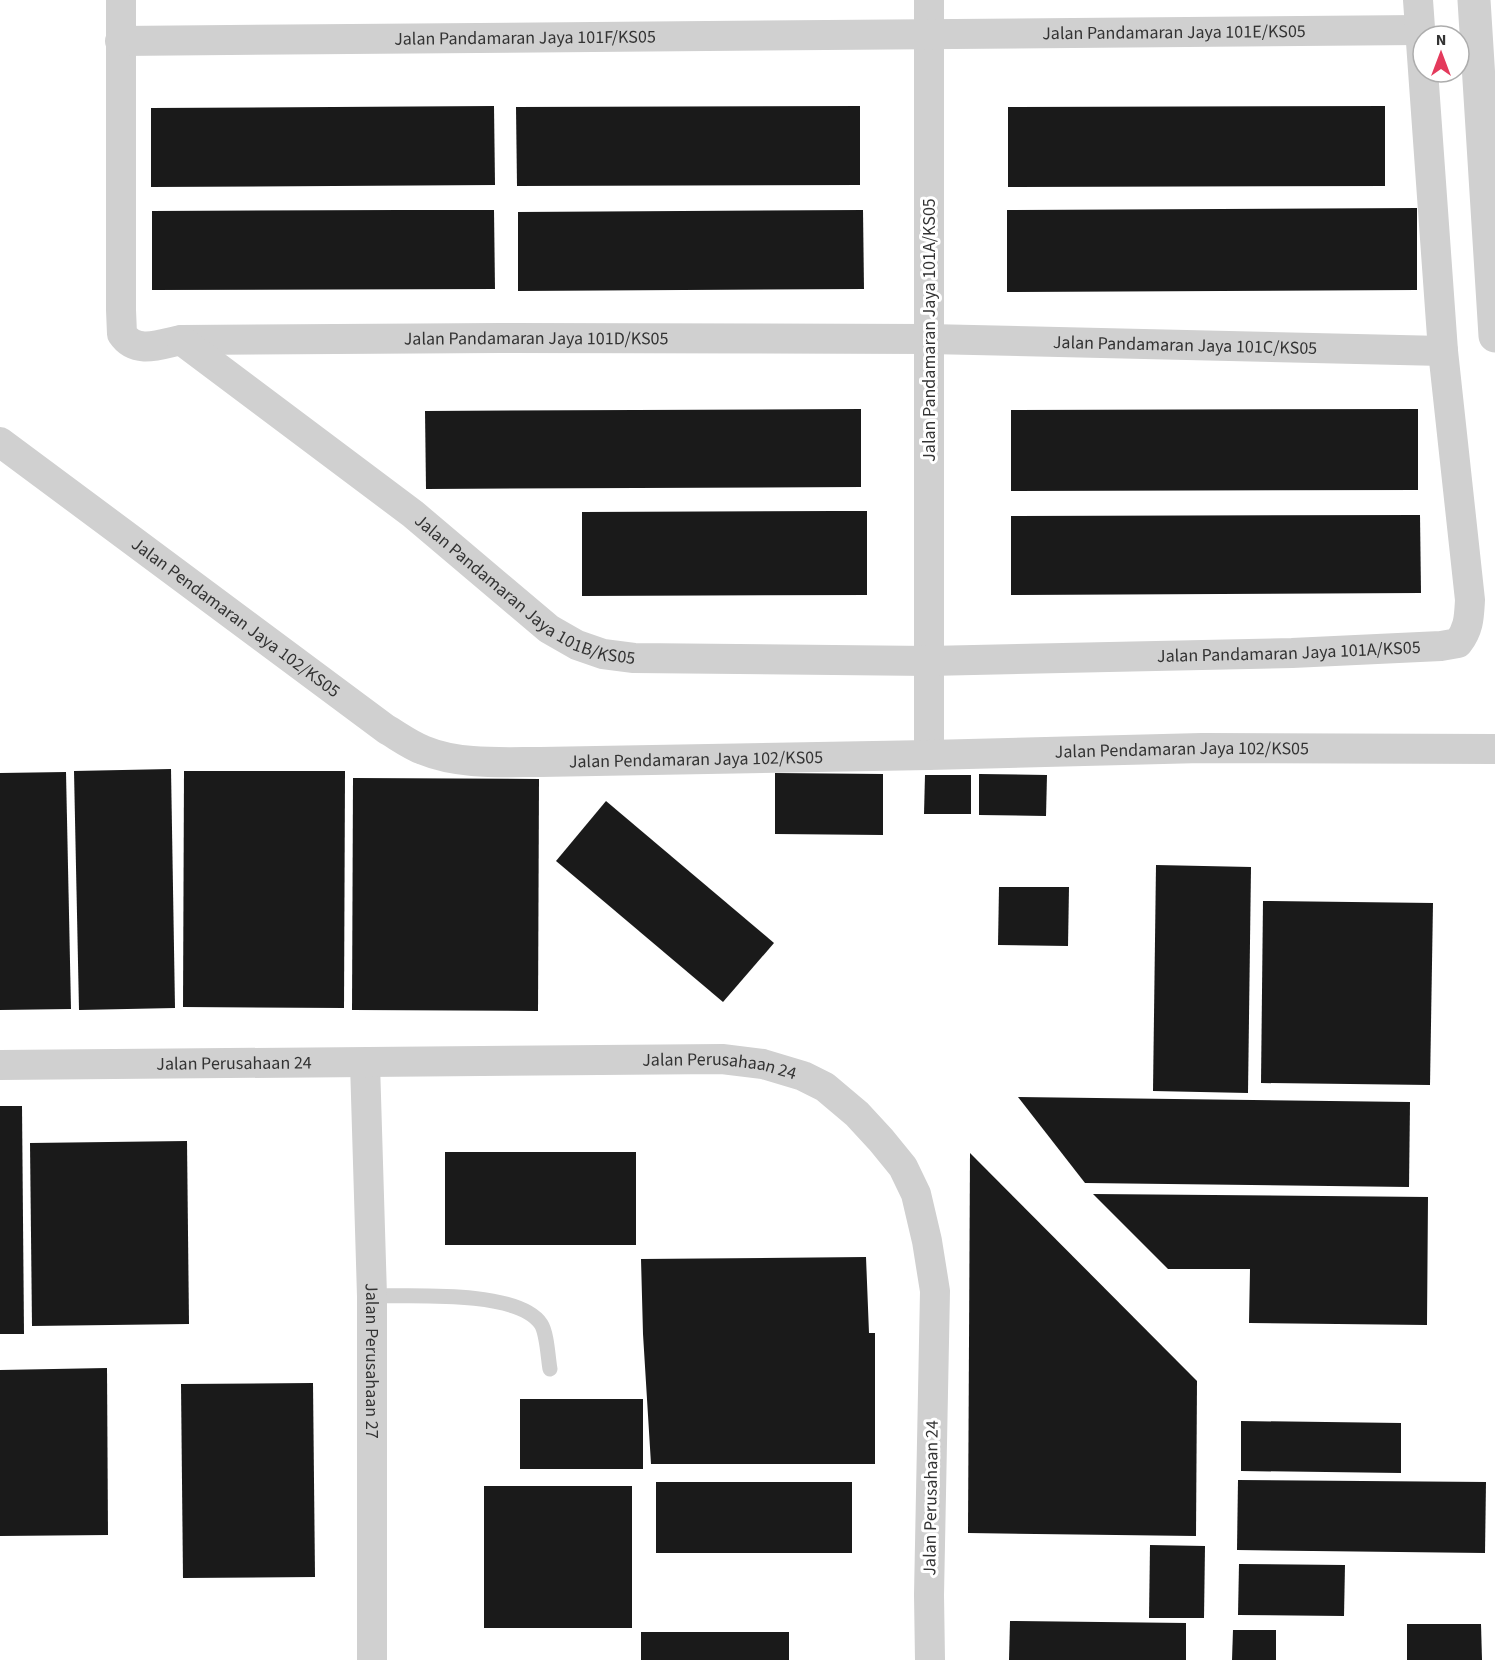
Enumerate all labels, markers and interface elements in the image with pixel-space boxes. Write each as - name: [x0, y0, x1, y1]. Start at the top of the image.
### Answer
- street label: Jalan Pandamaran Jaya 101E/KS05: [1042, 18, 1306, 46]
- street label: Jalan Pandamaran Jaya 101F/KS05: [394, 24, 656, 51]
- north arrow: [1411, 24, 1471, 84]
- text: N: [1436, 29, 1446, 51]
- street label: Jalan Pandamaran Jaya 101A/KS05: [917, 198, 942, 462]
- street label: Jalan Pandamaran Jaya 101D/KS05: [404, 325, 669, 351]
- street label: Jalan Pandamaran Jaya 101C/KS05: [1053, 329, 1318, 361]
- street label: Jalan Pandamaran Jaya 101B/KS05: [409, 508, 637, 671]
- street label: Jalan Pendamaran Jaya 102/KS05: [126, 532, 345, 703]
- street label: Jalan Pandamaran Jaya 101A/KS05: [1157, 634, 1421, 668]
- street label: Jalan Pendamaran Jaya 102/KS05: [1054, 735, 1309, 764]
- street label: Jalan Pendamaran Jaya 102/KS05: [569, 744, 823, 774]
- street label: Jalan Perusahaan 24: [642, 1047, 800, 1086]
- street label: Jalan Perusahaan 24: [156, 1050, 312, 1076]
- street label: Jalan Perusahaan 27: [359, 1283, 385, 1439]
- street label: Jalan Perusahaan 24: [917, 1420, 945, 1576]

